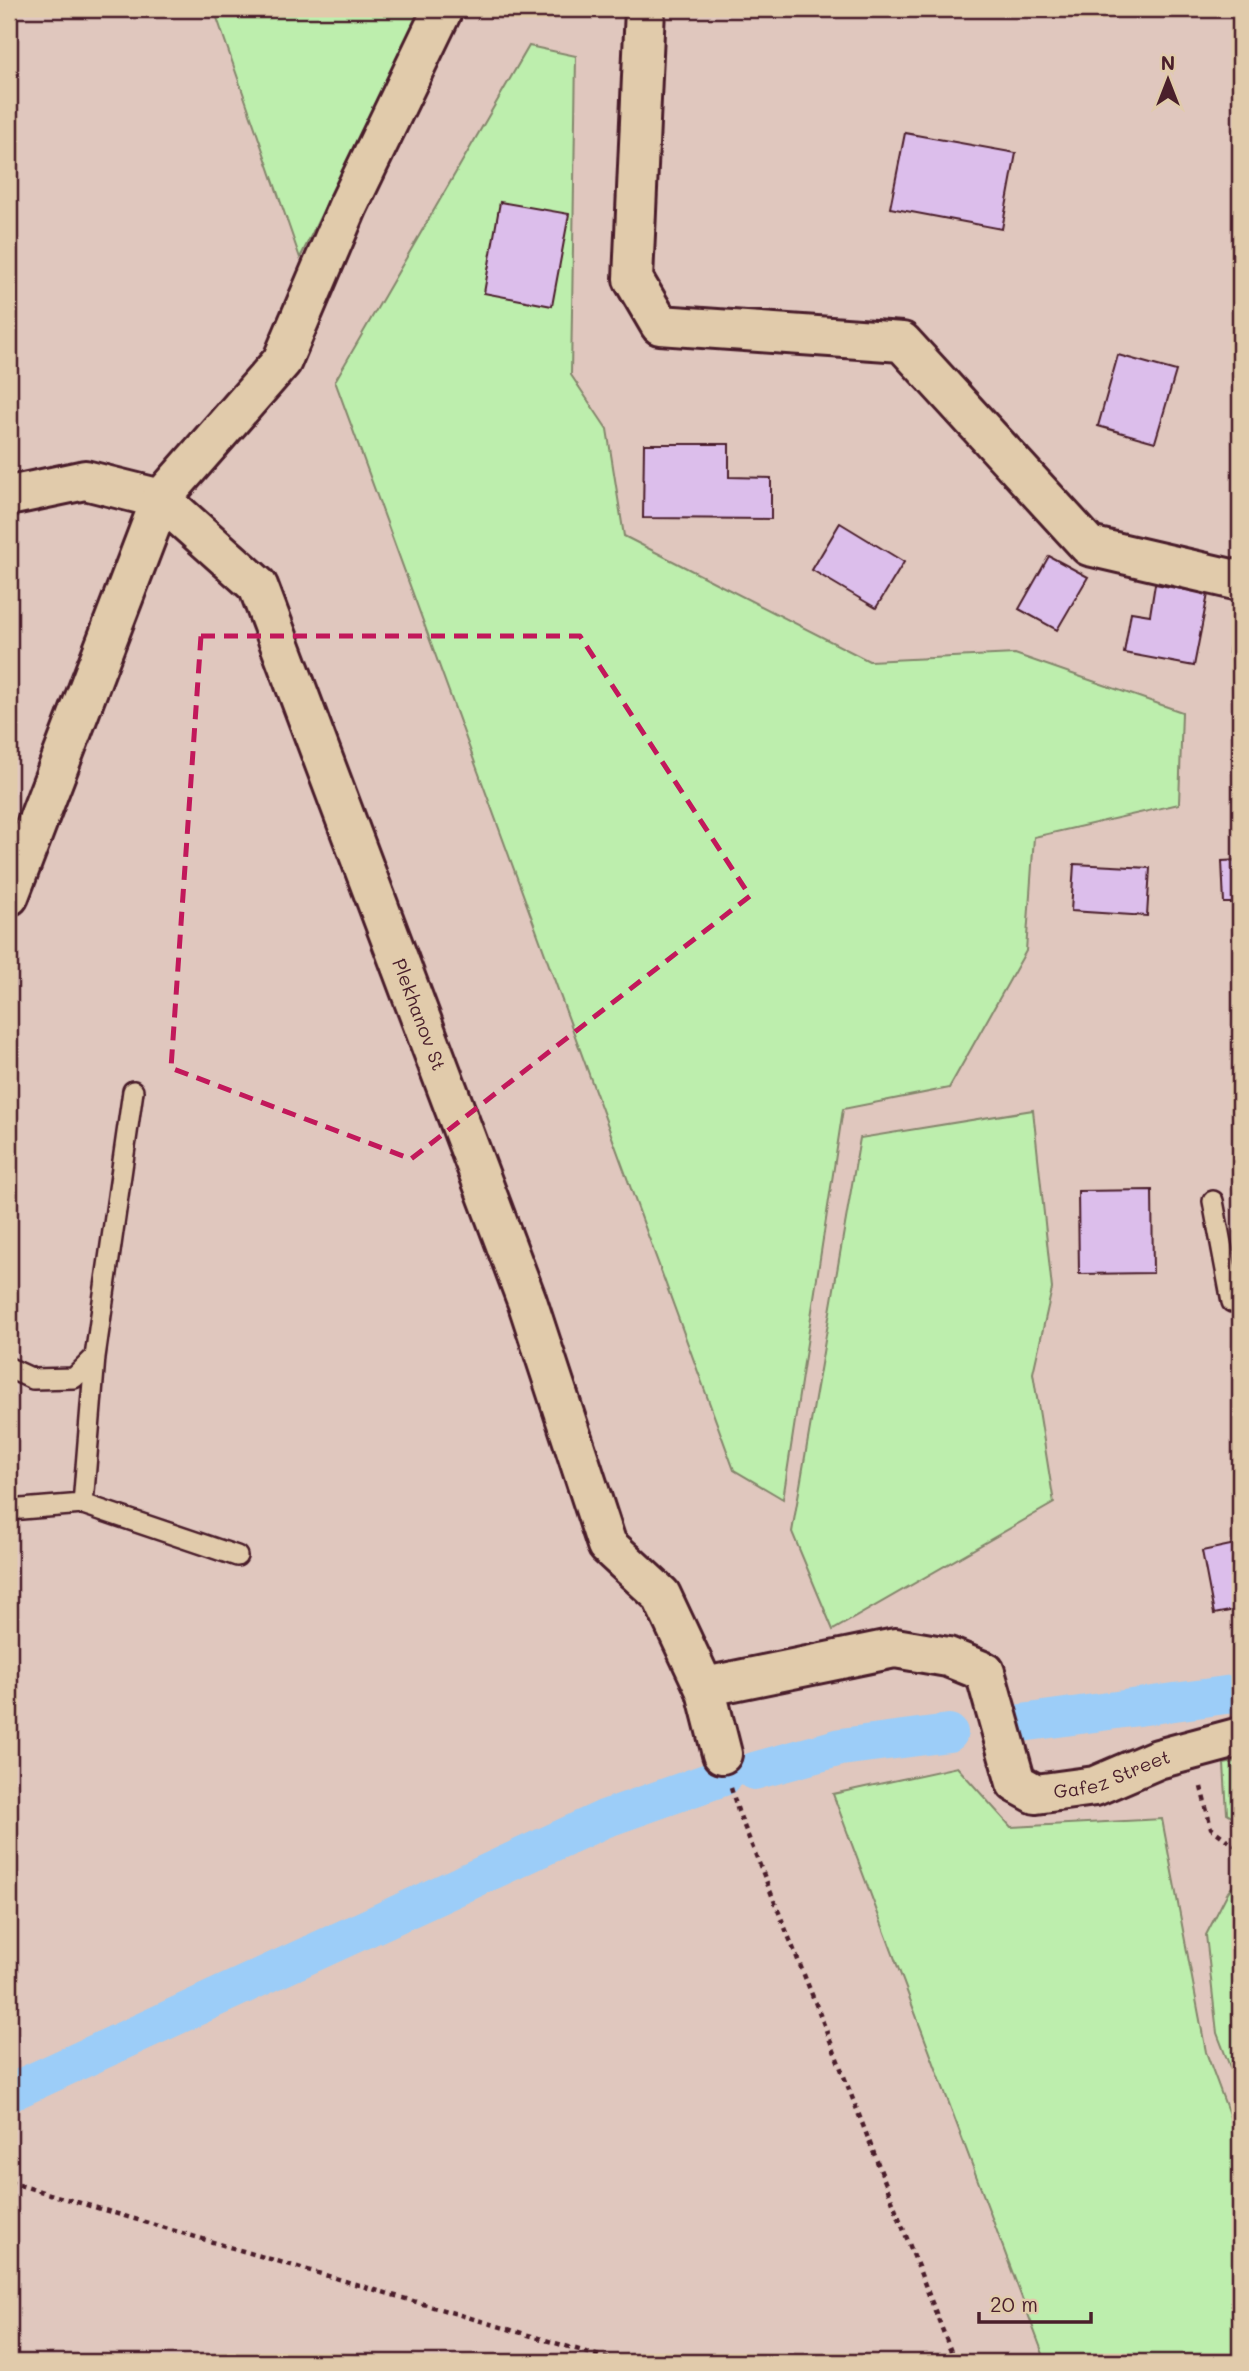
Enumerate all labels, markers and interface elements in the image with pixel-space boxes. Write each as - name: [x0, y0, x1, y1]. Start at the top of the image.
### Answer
- north arrow: [1134, 46, 1204, 116]
- text: N: [1161, 50, 1175, 75]
- street label: Plekhanov St: [387, 955, 452, 1074]
- street label: Gafez Street: [1052, 1743, 1173, 1804]
- scale bar: [979, 2280, 1092, 2324]
- text: 20 m: [990, 2290, 1038, 2317]

